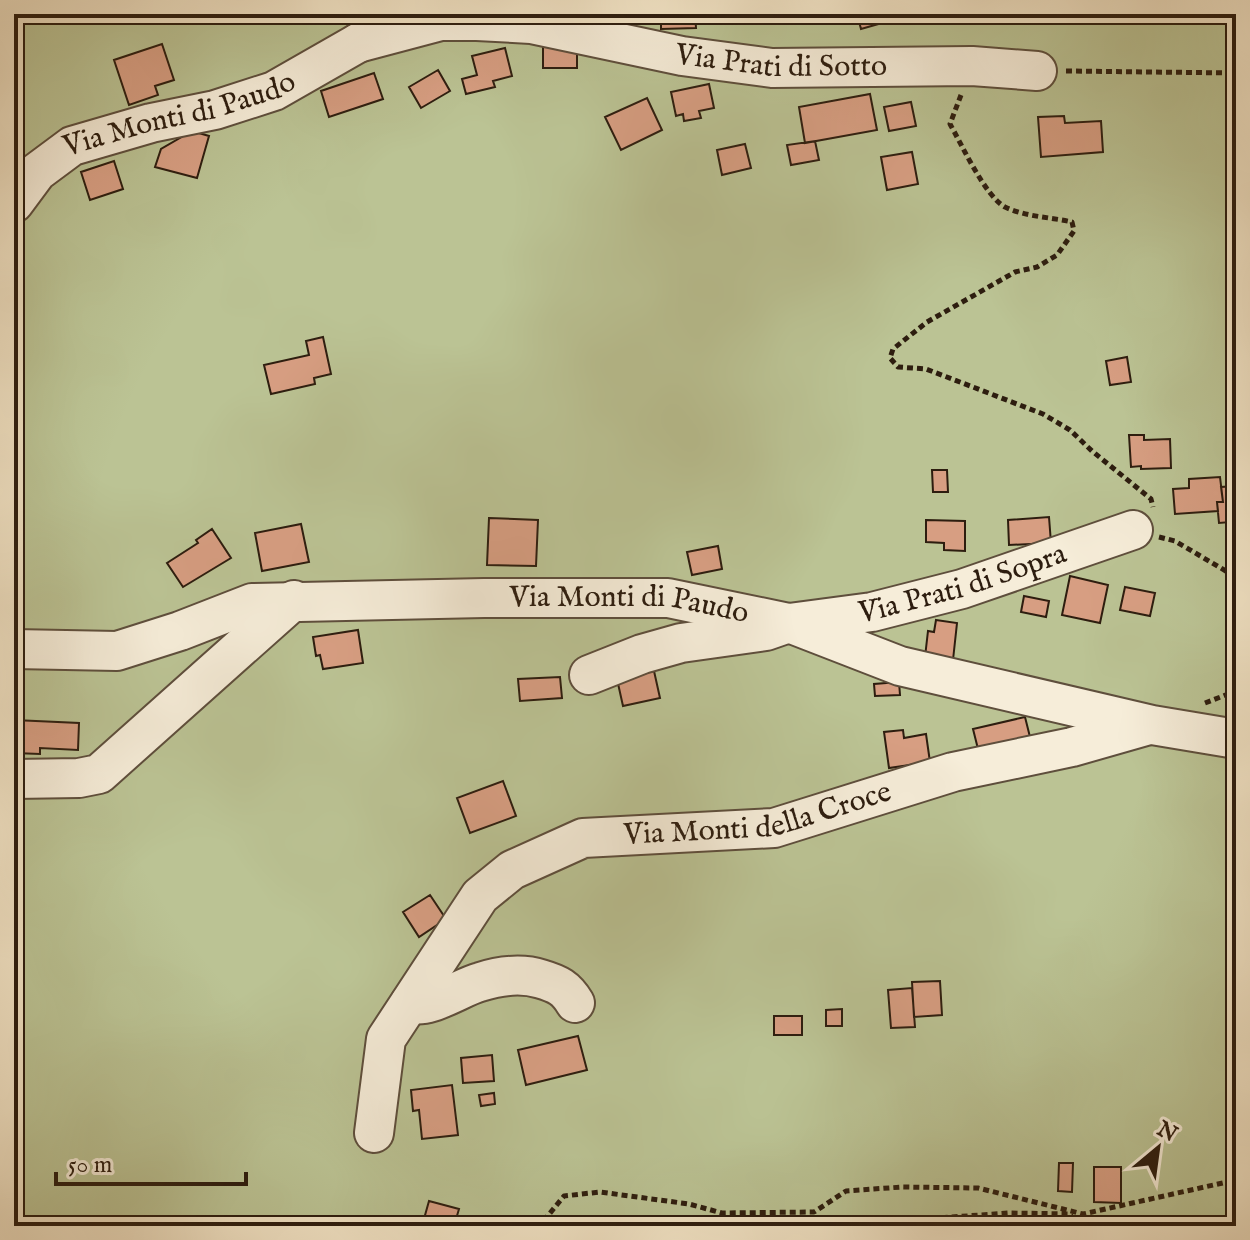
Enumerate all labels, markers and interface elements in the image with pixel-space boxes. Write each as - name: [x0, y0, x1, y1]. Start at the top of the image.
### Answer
- street label: Via Prati di Sotto: [672, 36, 887, 87]
- street label: Via Monti di Paudo: [58, 63, 303, 167]
- street label: Via Prati di Sopra: [855, 535, 1072, 633]
- street label: Via Monti di Paudo: [508, 579, 752, 633]
- street label: Via Monti della Croce: [621, 773, 896, 855]
- north arrow: [1118, 1108, 1198, 1188]
- text: N: [1151, 1115, 1182, 1149]
- scale bar: [56, 1136, 246, 1186]
- text: 50 m: [68, 1150, 112, 1181]

